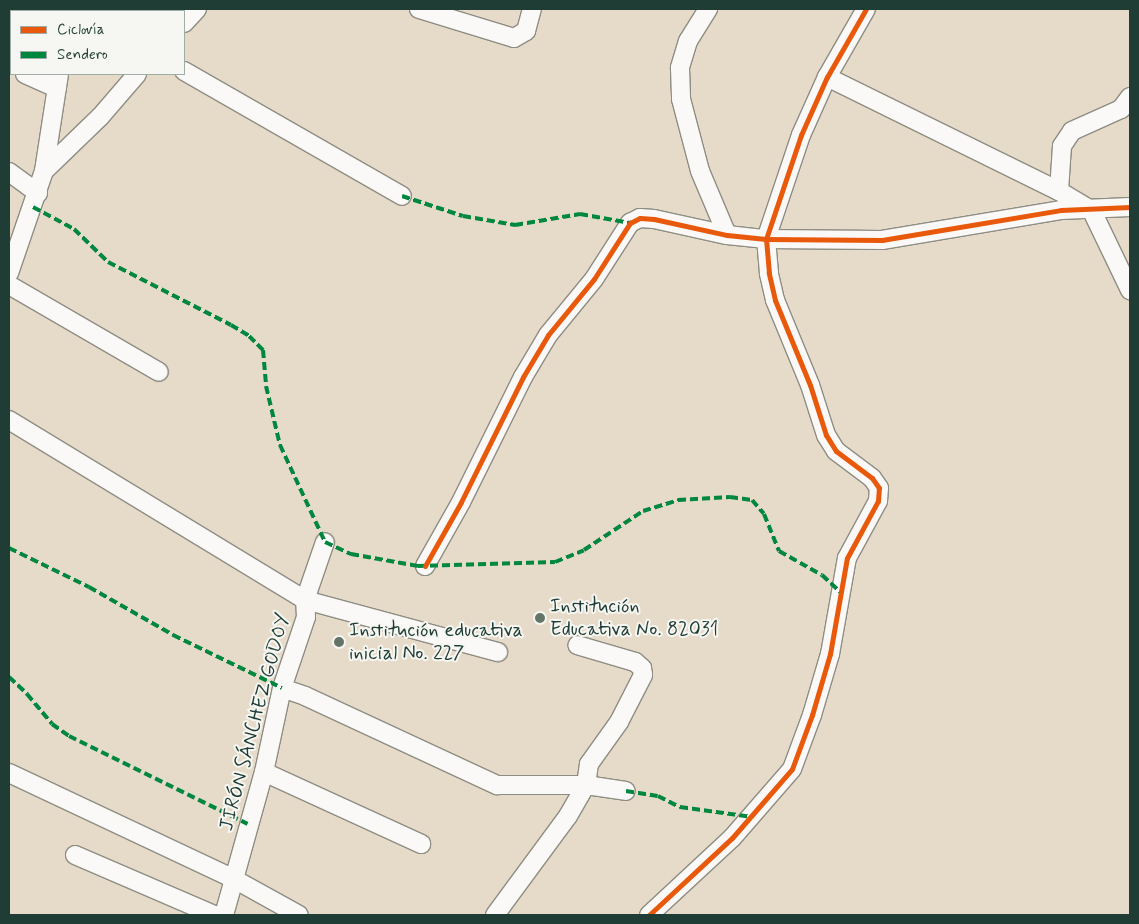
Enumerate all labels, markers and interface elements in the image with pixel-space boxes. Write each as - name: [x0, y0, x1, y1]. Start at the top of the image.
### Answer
- legend: [10, 10, 185, 75]
- text: Ciclovía: [57, 20, 105, 40]
- text: Sendero: [57, 45, 108, 65]
- place label: Institución Educativa No. 82031: [550, 594, 718, 641]
- street label: JIRÓN SÁNCHEZ GODOY: [215, 611, 295, 833]
- marker: Institución Educativa No. 82031: [534, 612, 546, 624]
- place label: Institución educativa inicial No. 227: [349, 618, 523, 665]
- marker: Institución educativa inicial No. 227: [333, 636, 345, 648]

